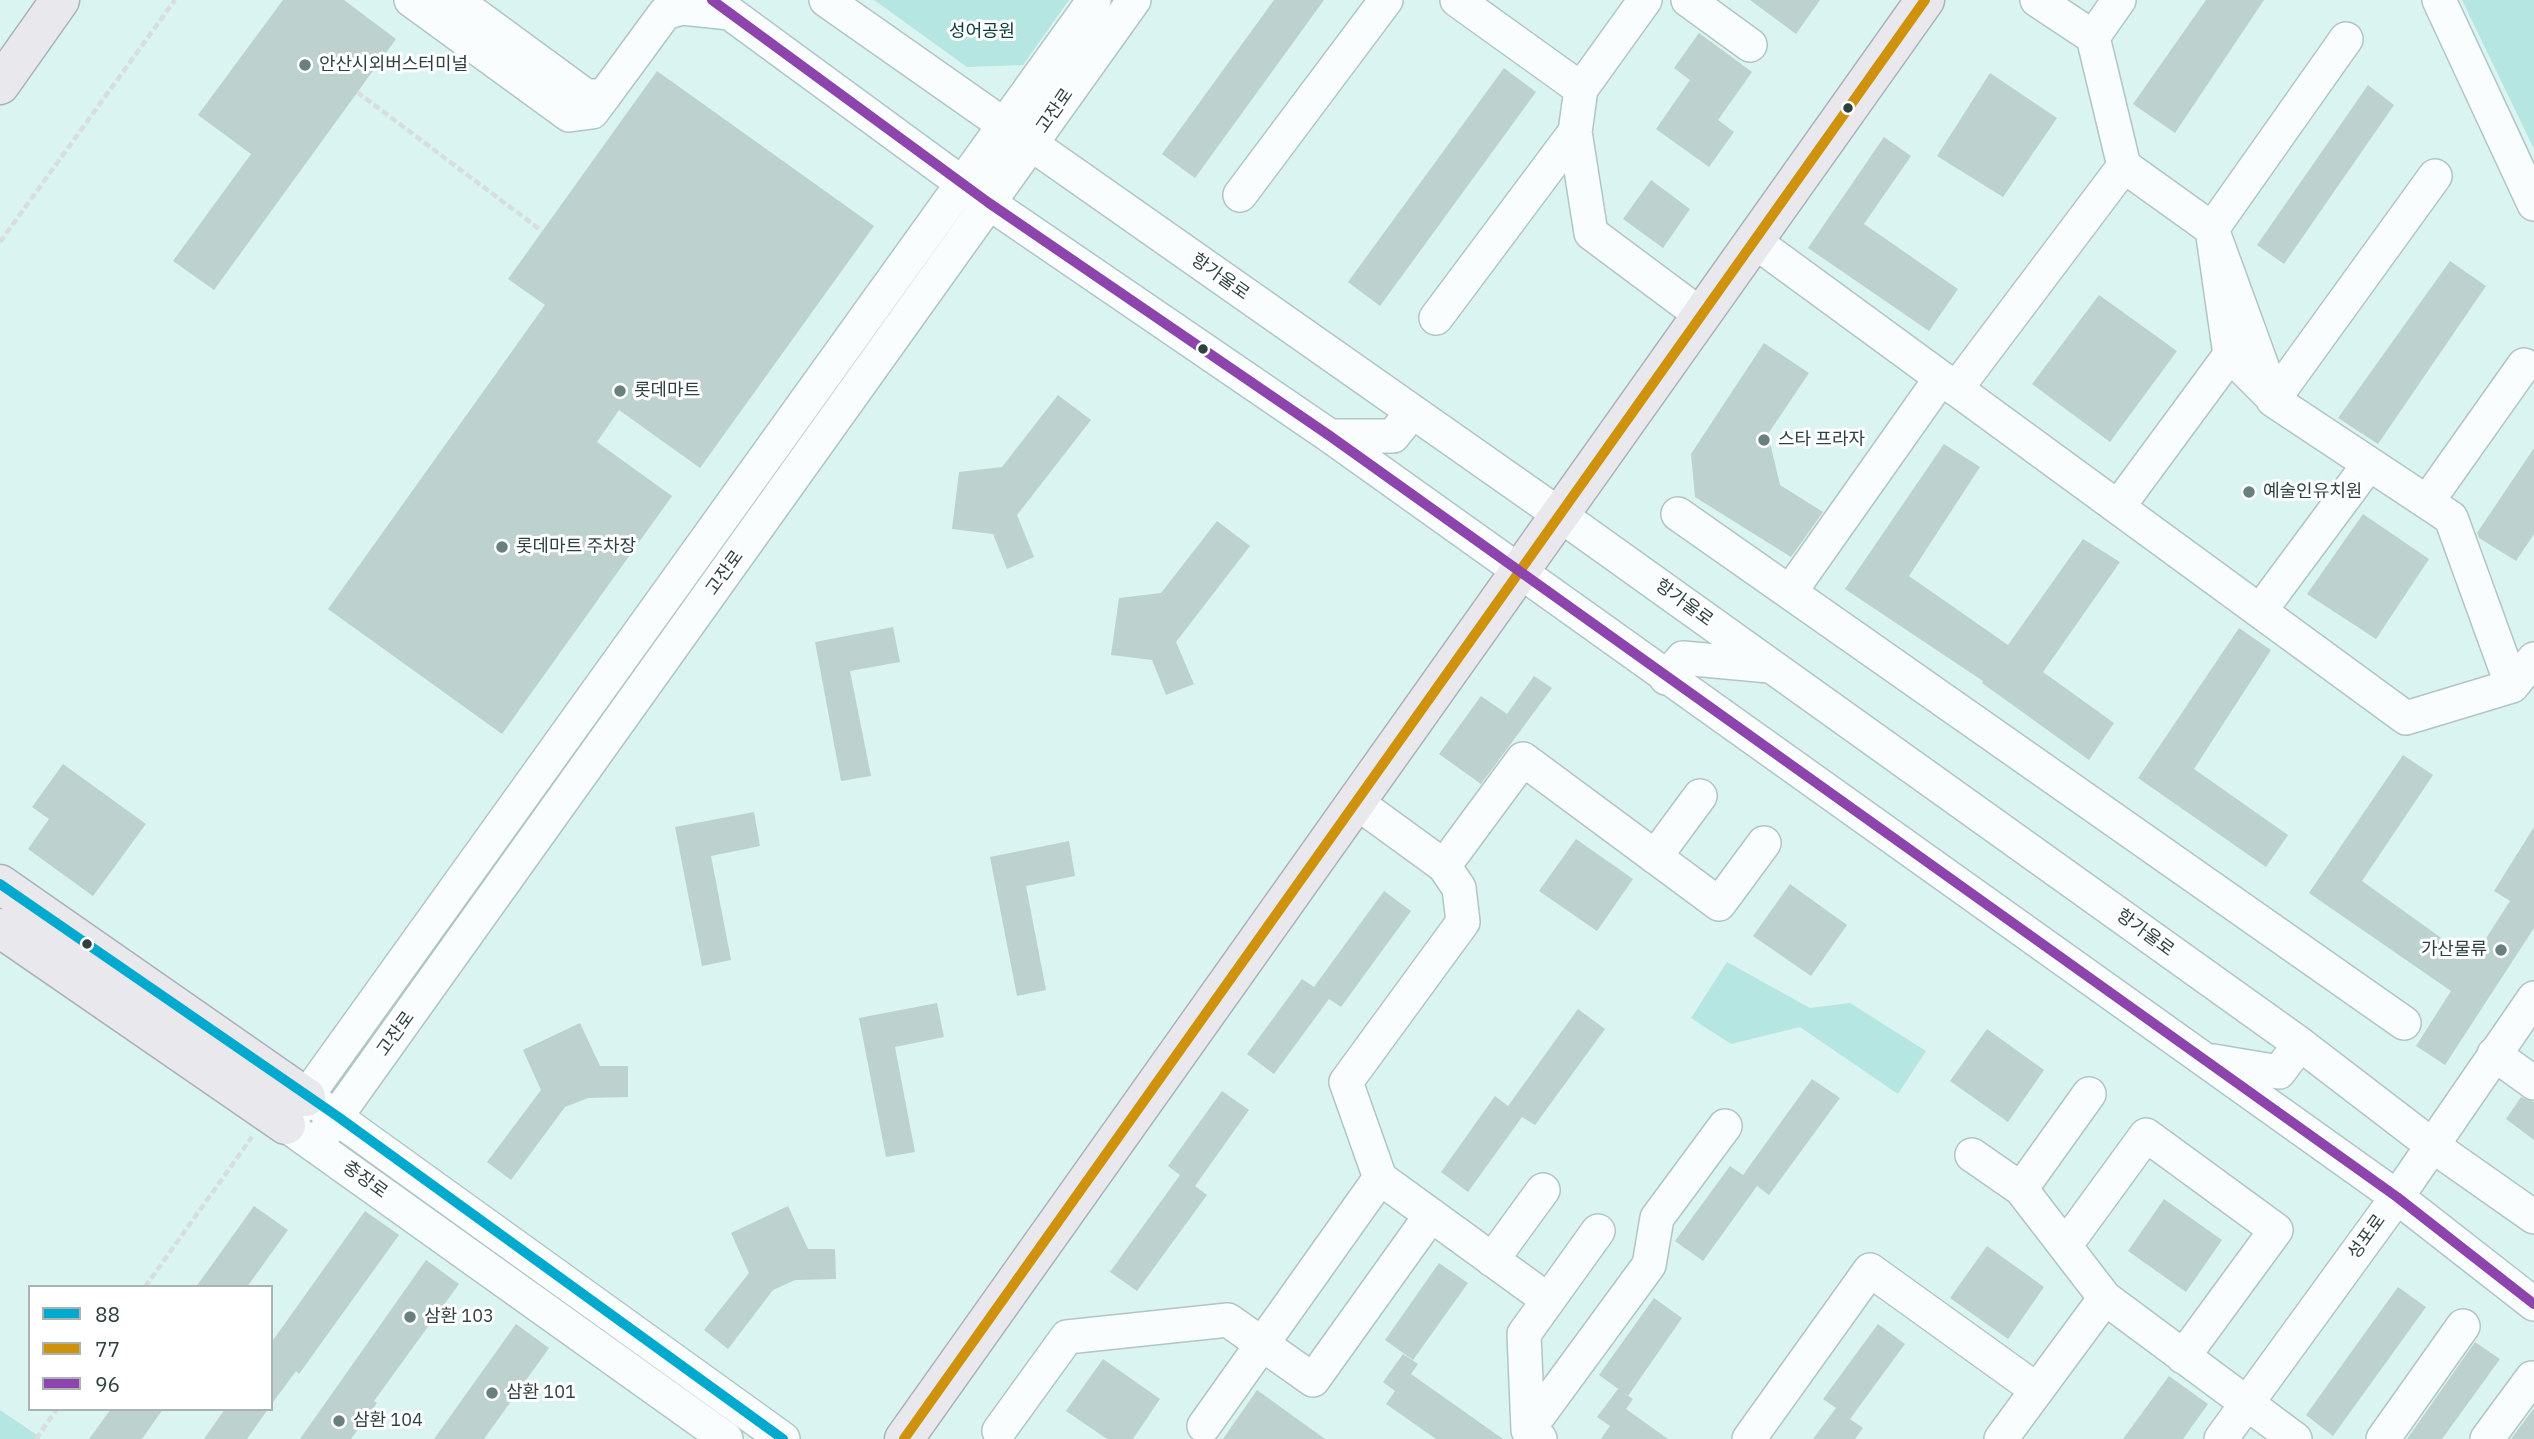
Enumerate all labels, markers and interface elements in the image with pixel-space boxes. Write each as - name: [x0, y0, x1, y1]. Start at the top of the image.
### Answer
- park label: 성어공원: [949, 21, 1015, 43]
- place label: 안산시외버스터미널: [319, 54, 468, 76]
- marker: 안산시외버스터미널: [297, 57, 313, 73]
- street label: 고잔로: [1032, 84, 1078, 138]
- unlabelled marker: [1841, 101, 1855, 115]
- street label: 항가울로: [1187, 249, 1253, 305]
- unlabelled marker: [1196, 342, 1210, 356]
- place label: 롯데마트: [634, 380, 700, 402]
- marker: 롯데마트: [612, 383, 628, 399]
- place label: 스타 프라자: [1778, 429, 1865, 451]
- marker: 스타 프라자: [1756, 432, 1772, 448]
- place label: 예술인유치원: [2263, 481, 2362, 503]
- marker: 예술인유치원: [2241, 484, 2257, 500]
- place label: 롯데마트 주차장: [516, 536, 636, 558]
- marker: 롯데마트 주차장: [494, 539, 510, 555]
- street label: 고잔로: [702, 547, 748, 599]
- street label: 항가울로: [1651, 575, 1717, 631]
- street label: 항가울로: [2112, 905, 2178, 961]
- unlabelled marker: [80, 937, 94, 951]
- place label: 가산물류: [2421, 939, 2487, 961]
- marker: 가산물류: [2493, 942, 2509, 958]
- street label: 고잔로: [373, 1008, 419, 1060]
- street label: 충장로: [339, 1157, 391, 1203]
- street label: 성포로: [2344, 1211, 2390, 1263]
- legend: [28, 1285, 273, 1411]
- text: 88: [95, 1300, 120, 1328]
- place label: 삼환 103: [424, 1306, 494, 1328]
- marker: 삼환 103: [402, 1309, 418, 1325]
- text: 77: [95, 1335, 120, 1363]
- text: 96: [95, 1370, 120, 1398]
- place label: 삼환 101: [506, 1382, 576, 1404]
- marker: 삼환 101: [484, 1385, 500, 1401]
- place label: 삼환 104: [353, 1410, 423, 1432]
- marker: 삼환 104: [331, 1413, 347, 1429]

